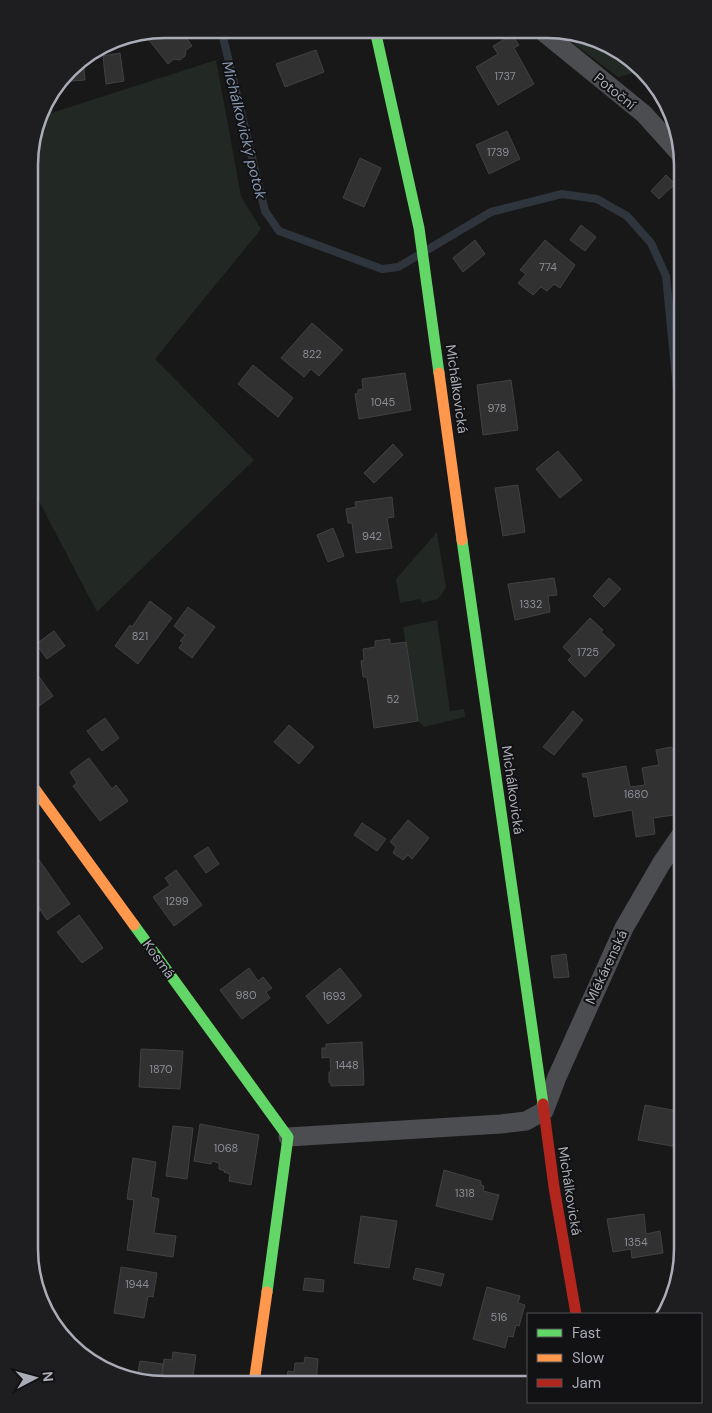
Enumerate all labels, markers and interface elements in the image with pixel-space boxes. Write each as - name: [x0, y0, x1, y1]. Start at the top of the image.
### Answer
- water label: Michálkovický potok: [217, 59, 271, 202]
- house number: 1737: [494, 69, 516, 83]
- street label: Potoční: [590, 69, 640, 114]
- house number: 1739: [487, 145, 509, 159]
- house number: 774: [539, 260, 557, 274]
- street label: Michálkovická: [442, 343, 472, 435]
- house number: 822: [302, 347, 322, 361]
- house number: 1045: [371, 395, 395, 409]
- house number: 978: [488, 401, 507, 415]
- house number: 942: [362, 529, 382, 543]
- house number: 1332: [520, 597, 542, 611]
- house number: 821: [132, 629, 148, 643]
- house number: 1725: [577, 645, 599, 659]
- house number: 52: [387, 692, 399, 706]
- street label: Michálkovická: [498, 744, 528, 836]
- house number: 1680: [624, 787, 648, 801]
- house number: 1299: [165, 894, 189, 908]
- street label: Mlékárenská: [581, 927, 631, 1007]
- street label: Kosmá: [139, 936, 179, 982]
- house number: 980: [236, 988, 256, 1002]
- house number: 1693: [322, 989, 346, 1003]
- house number: 1448: [335, 1058, 359, 1072]
- house number: 1870: [149, 1062, 173, 1076]
- house number: 1068: [214, 1141, 238, 1155]
- street label: Michálkovická: [554, 1145, 586, 1237]
- house number: 1318: [455, 1186, 475, 1200]
- house number: 1354: [624, 1235, 648, 1249]
- house number: 1944: [125, 1277, 149, 1291]
- house number: 516: [490, 1310, 508, 1324]
- legend: [527, 1313, 702, 1403]
- text: Fast: [572, 1323, 601, 1343]
- text: Slow: [572, 1348, 605, 1368]
- north arrow: [10, 1353, 60, 1403]
- text: N: [38, 1371, 57, 1383]
- text: Jam: [572, 1373, 601, 1393]

